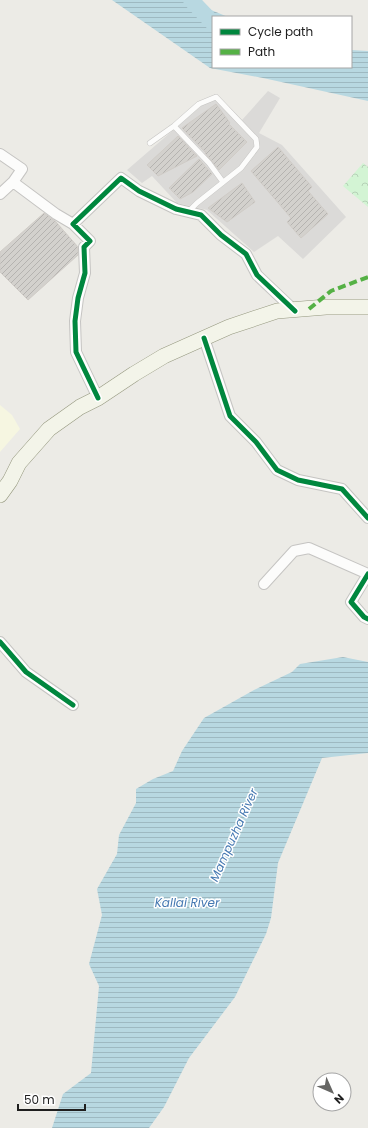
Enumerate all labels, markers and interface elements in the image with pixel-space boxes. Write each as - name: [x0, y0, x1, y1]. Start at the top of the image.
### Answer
- legend: [212, 16, 352, 68]
- text: Cycle path: [248, 23, 313, 40]
- text: Path: [248, 43, 275, 60]
- water label: Mampuzha River: [205, 785, 262, 884]
- water label: Kallai River: [155, 894, 220, 911]
- north arrow: [312, 1072, 352, 1112]
- scale bar: [18, 1086, 85, 1112]
- text: N: [330, 1090, 348, 1108]
- text: 50 m: [24, 1091, 55, 1108]

